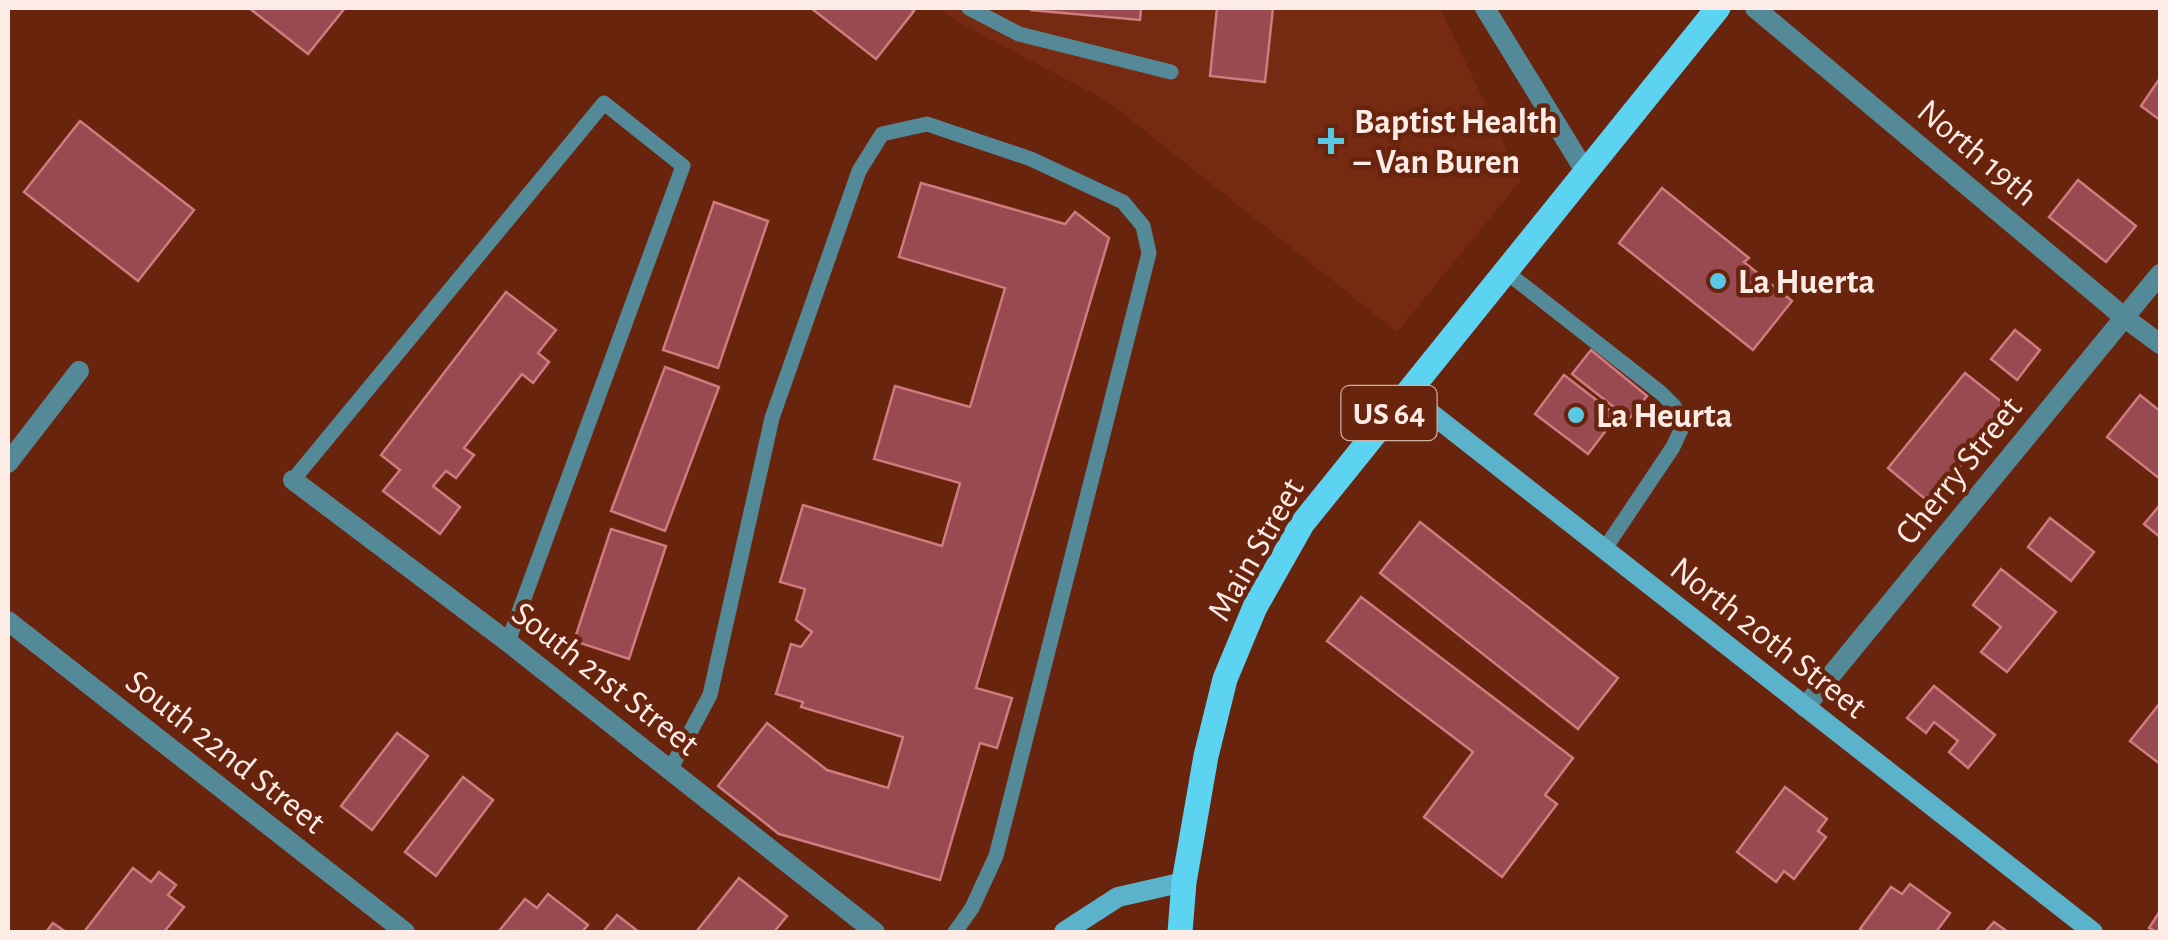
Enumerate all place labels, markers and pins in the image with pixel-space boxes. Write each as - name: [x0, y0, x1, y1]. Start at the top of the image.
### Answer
- place label: Baptist Health – Van Buren: [1353, 105, 1557, 180]
- marker: Baptist Health – Van Buren: [1318, 128, 1344, 154]
- place label: La Huerta: [1738, 265, 1875, 300]
- marker: La Huerta: [1707, 270, 1729, 292]
- place label: La Heurta: [1596, 399, 1733, 434]
- marker: La Heurta: [1565, 404, 1587, 426]

